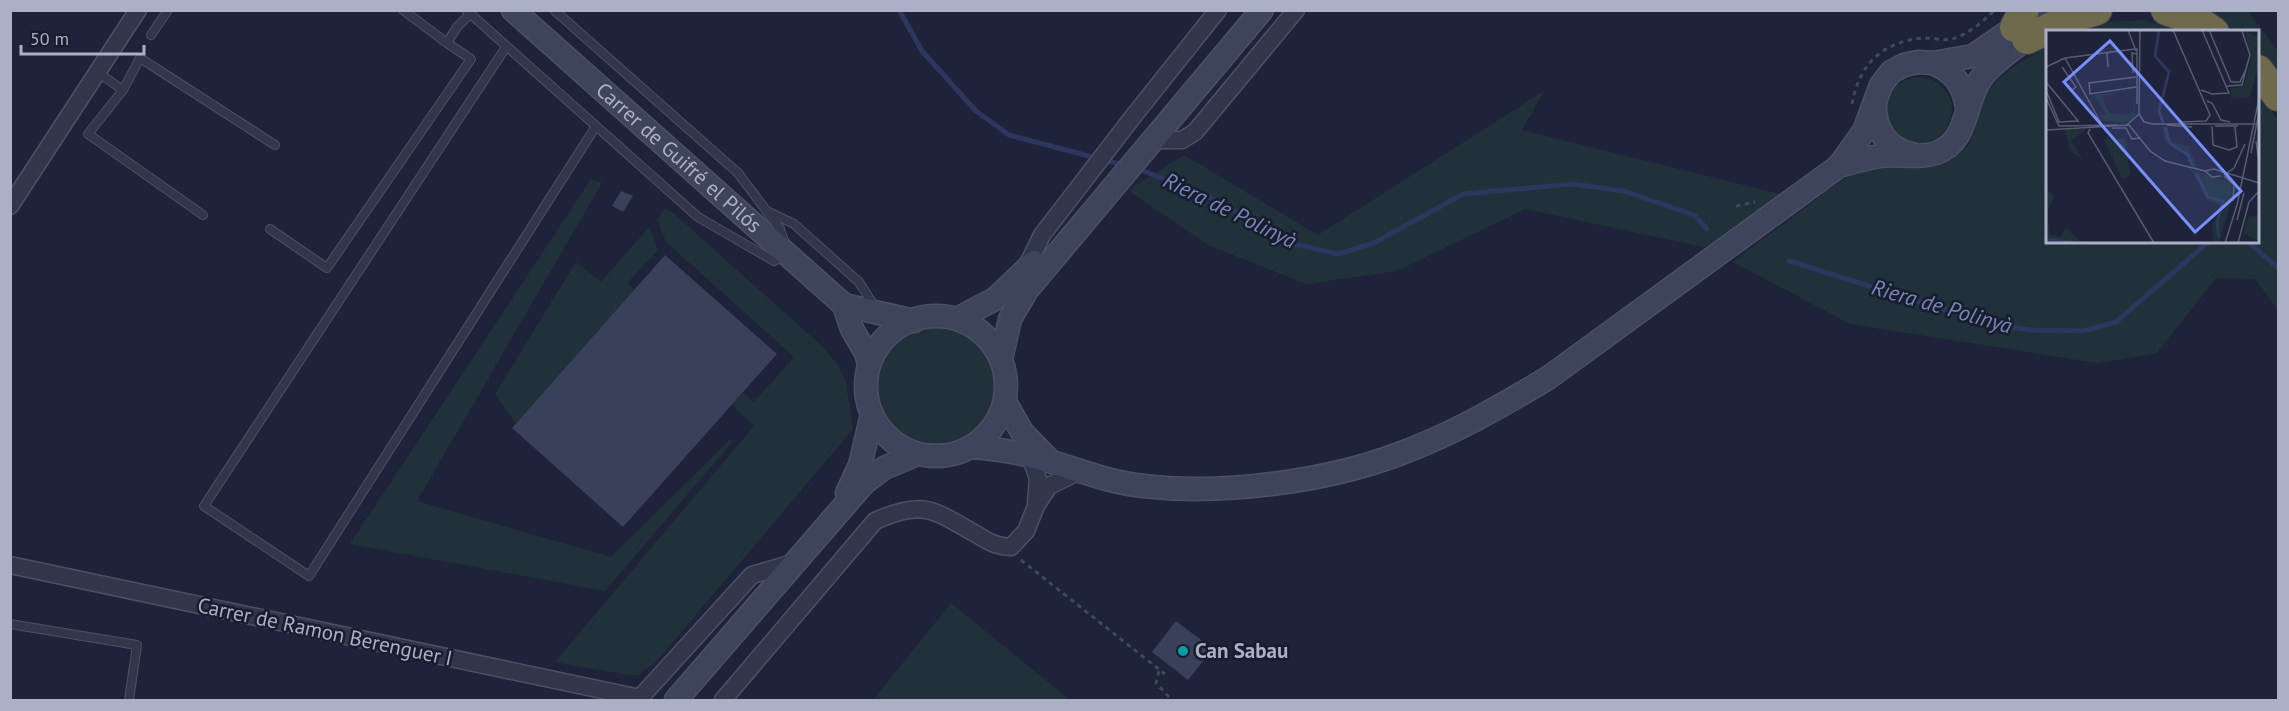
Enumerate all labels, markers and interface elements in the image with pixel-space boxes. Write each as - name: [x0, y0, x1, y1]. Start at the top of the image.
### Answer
- scale bar: [21, 18, 144, 56]
- text: 50 m: [30, 27, 69, 50]
- inset map: [2046, 30, 2259, 243]
- street label: Carrer de Guifré el Pilós: [590, 76, 768, 238]
- water label: Riera de Polinyà: [1159, 166, 1301, 254]
- water label: Riera de Polinyà: [1869, 273, 2016, 339]
- street label: Carrer de Ramon Berenguer I: [195, 591, 455, 672]
- place label: Can Sabau: [1195, 637, 1288, 664]
- marker: Can Sabau: [1176, 644, 1190, 658]

